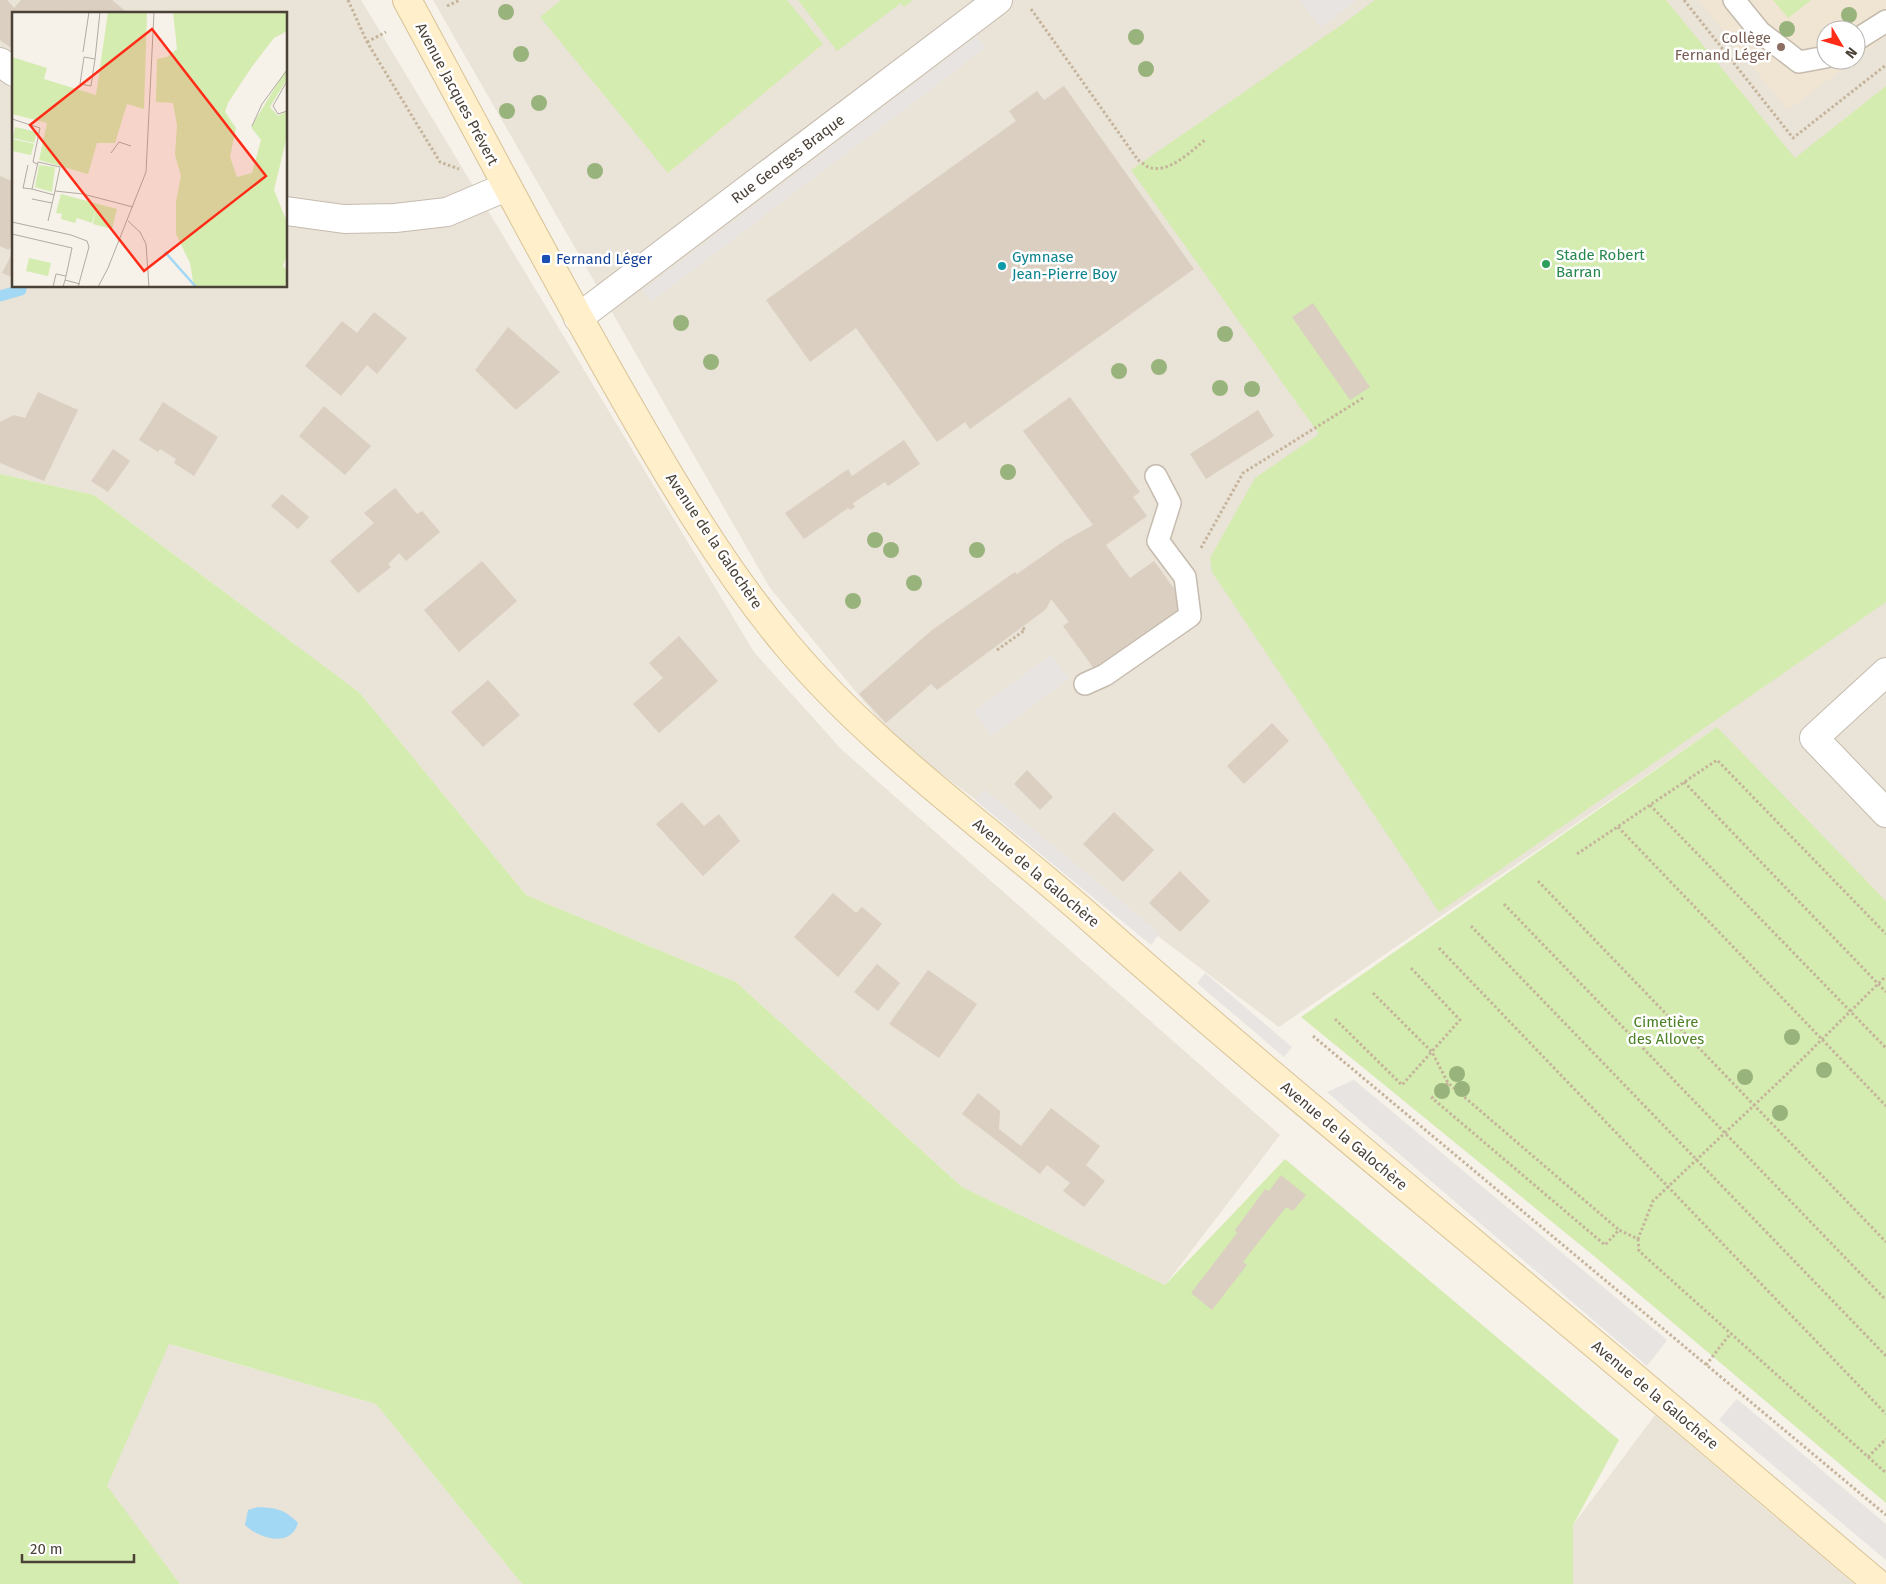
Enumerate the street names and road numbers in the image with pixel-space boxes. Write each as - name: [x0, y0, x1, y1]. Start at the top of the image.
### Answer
- street label: Avenue Jacques Prévert: [412, 20, 502, 169]
- street label: Rue Georges Braque: [728, 111, 848, 207]
- street label: Avenue de la Galochère: [662, 470, 766, 612]
- street label: Avenue de la Galochère: [969, 815, 1103, 931]
- street label: Avenue de la Galochère: [1277, 1078, 1411, 1194]
- street label: Avenue de la Galochère: [1588, 1337, 1722, 1453]

